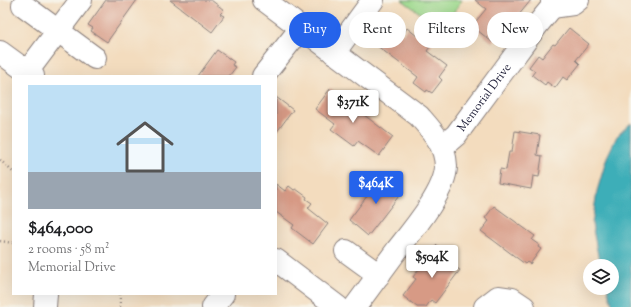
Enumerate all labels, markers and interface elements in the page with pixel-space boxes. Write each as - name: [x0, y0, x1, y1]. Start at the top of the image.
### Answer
- chip: Buy: [289, 12, 341, 48]
- chip: Rent: [349, 12, 406, 48]
- chip: Filters: [414, 12, 479, 48]
- chip: New: [487, 12, 543, 48]
- street label: Memorial Drive: [453, 59, 516, 136]
- pin: $371K: [325, 90, 381, 124]
- text: $371K: [337, 94, 369, 112]
- icon: home: [109, 111, 181, 183]
- pin: $464K: [348, 171, 404, 205]
- text: $464K: [358, 175, 394, 193]
- text: $464,000: [28, 217, 93, 241]
- text: 2 rooms · 58 m²: [28, 241, 109, 259]
- pin: $504K: [404, 245, 460, 279]
- text: $504K: [415, 249, 449, 267]
- text: Memorial Drive: [28, 259, 116, 277]
- map controls: [583, 259, 619, 295]
- button: layers: [583, 259, 619, 295]

